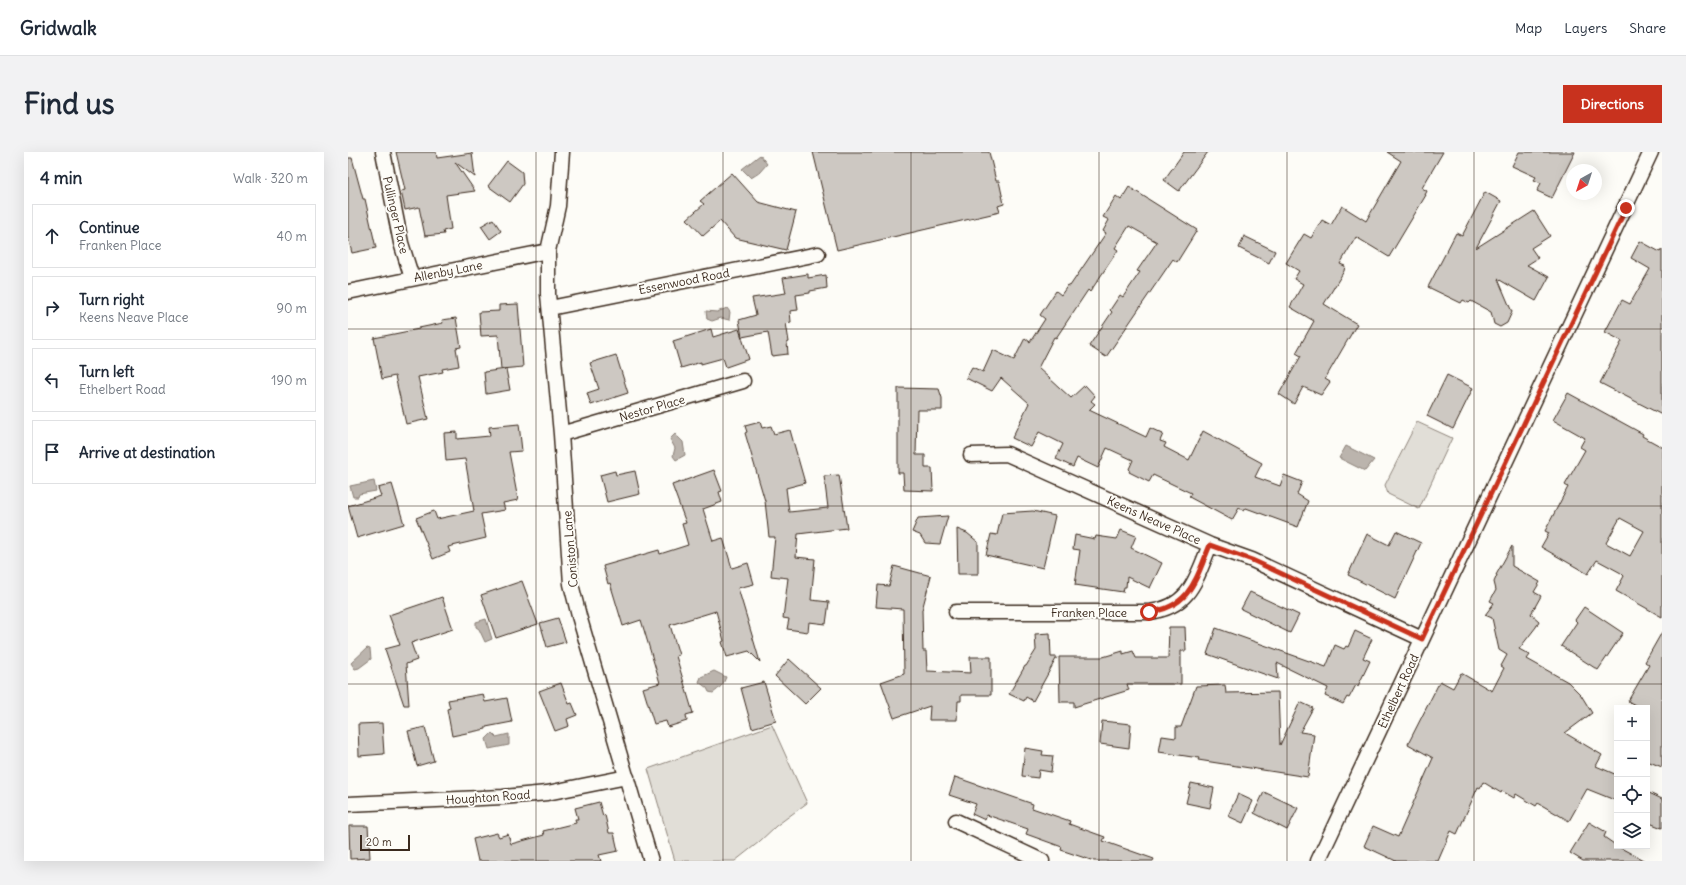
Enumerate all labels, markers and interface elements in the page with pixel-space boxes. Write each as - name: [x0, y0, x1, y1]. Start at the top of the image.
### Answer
- text: Gridwalk: [20, 16, 97, 40]
- text: Map: [1515, 19, 1542, 37]
- text: Layers: [1564, 19, 1607, 37]
- text: Share: [1629, 19, 1666, 37]
- button: Directions: [1563, 85, 1662, 123]
- text: Find us: [24, 86, 115, 122]
- north arrow: [1566, 164, 1602, 200]
- text: 4 min: [40, 167, 82, 189]
- text: Walk · 320 m: [233, 170, 308, 187]
- street label: Pullinger Place: [380, 175, 412, 255]
- route end: [1617, 199, 1635, 217]
- text: Continue: [79, 218, 140, 237]
- icon: ahead: [41, 225, 63, 247]
- text: 40 m: [276, 228, 307, 245]
- text: Franken Place: [79, 237, 162, 254]
- street label: Allenby Lane: [412, 257, 484, 285]
- street label: Essenwood Road: [637, 265, 731, 297]
- text: Turn right: [79, 290, 144, 309]
- icon: right: [41, 297, 63, 319]
- text: 90 m: [276, 300, 307, 317]
- text: Keens Neave Place: [79, 309, 188, 326]
- text: Turn left: [79, 362, 134, 381]
- icon: left: [41, 369, 63, 391]
- text: 190 m: [271, 372, 307, 389]
- text: Ethelbert Road: [79, 381, 166, 398]
- street label: Nestor Place: [617, 391, 687, 425]
- icon: arrive: [41, 441, 63, 463]
- text: Arrive at destination: [79, 443, 215, 462]
- street label: Keens Neave Place: [1105, 493, 1203, 547]
- street label: Coniston Lane: [559, 510, 581, 588]
- route start: [1140, 603, 1158, 621]
- street label: Franken Place: [1051, 605, 1127, 620]
- street label: Ethelbert Road: [1374, 652, 1422, 730]
- map controls: [1614, 705, 1650, 849]
- button: +: [1614, 705, 1650, 741]
- button: −: [1614, 741, 1650, 777]
- button: locate: [1614, 777, 1650, 813]
- street label: Houghton Road: [445, 787, 531, 807]
- button: layers: [1614, 813, 1650, 849]
- scale bar: [360, 833, 410, 852]
- text: 20 m: [366, 835, 392, 849]

